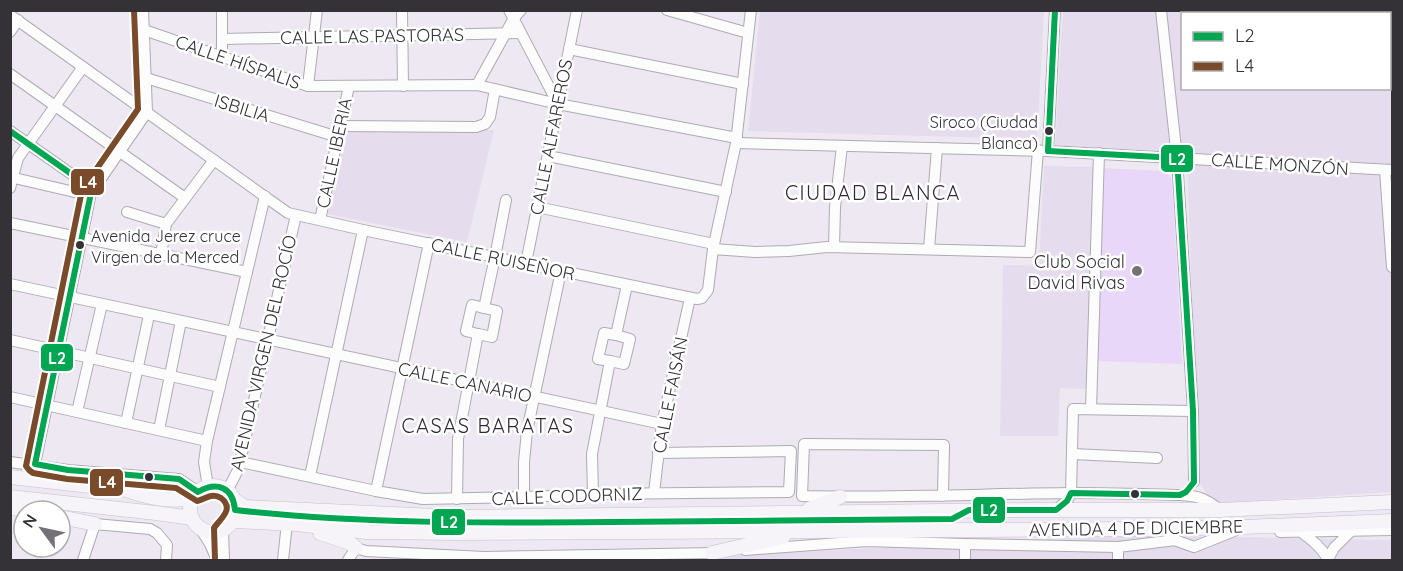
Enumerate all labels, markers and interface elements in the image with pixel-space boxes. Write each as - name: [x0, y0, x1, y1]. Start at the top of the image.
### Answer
- legend: [1181, 12, 1391, 90]
- street label: CALLE LAS PASTORAS: [280, 23, 464, 49]
- text: L2: [1235, 24, 1255, 47]
- street label: CALLE HÍSPALIS: [172, 30, 304, 94]
- text: L4: [1235, 54, 1254, 77]
- street label: CALLE ALFAREROS: [525, 57, 577, 217]
- street label: ISBILIA: [212, 89, 273, 127]
- street label: CALLE IBERIA: [311, 95, 357, 210]
- place label: Siroco (Ciudad Blanca): [930, 112, 1038, 153]
- marker: Siroco (Ciudad Blanca): [1043, 125, 1055, 137]
- line badge: L2: [1160, 144, 1194, 173]
- street label: CALLE MONZÓN: [1210, 148, 1350, 180]
- text: L2: [1168, 149, 1186, 169]
- line badge: L4: [70, 168, 105, 196]
- text: L4: [79, 172, 98, 192]
- district label: CIUDAD BLANCA: [785, 180, 961, 205]
- place label: Avenida Jerez cruce Virgen de la Merced: [91, 226, 241, 267]
- street label: AVENIDA VIRGEN DEL ROCÍO: [225, 233, 301, 473]
- street label: CALLE RUISEÑOR: [429, 233, 577, 285]
- marker: Avenida Jerez cruce Virgen de la Merced: [74, 239, 86, 251]
- place label: Club Social David Rivas: [1027, 250, 1125, 294]
- marker: Club Social David Rivas: [1130, 264, 1144, 278]
- street label: CALLE FAISÁN: [647, 335, 693, 455]
- line badge: L2: [40, 343, 74, 372]
- text: L2: [48, 348, 66, 368]
- street label: CALLE CANARIO: [396, 357, 534, 407]
- district label: CASAS BARATAS: [402, 413, 574, 438]
- line badge: L4: [89, 468, 124, 497]
- unlabelled marker: [143, 471, 155, 483]
- text: L4: [98, 472, 117, 492]
- street label: CALLE CODORNIZ: [491, 482, 643, 510]
- unlabelled marker: [1129, 488, 1141, 500]
- line badge: L2: [972, 496, 1006, 524]
- north arrow: [12, 499, 72, 559]
- text: L2: [980, 500, 998, 520]
- line badge: L2: [431, 508, 466, 536]
- text: N: [18, 510, 41, 531]
- text: L2: [440, 512, 458, 532]
- street label: AVENIDA 4 DE DICIEMBRE: [1029, 515, 1243, 541]

